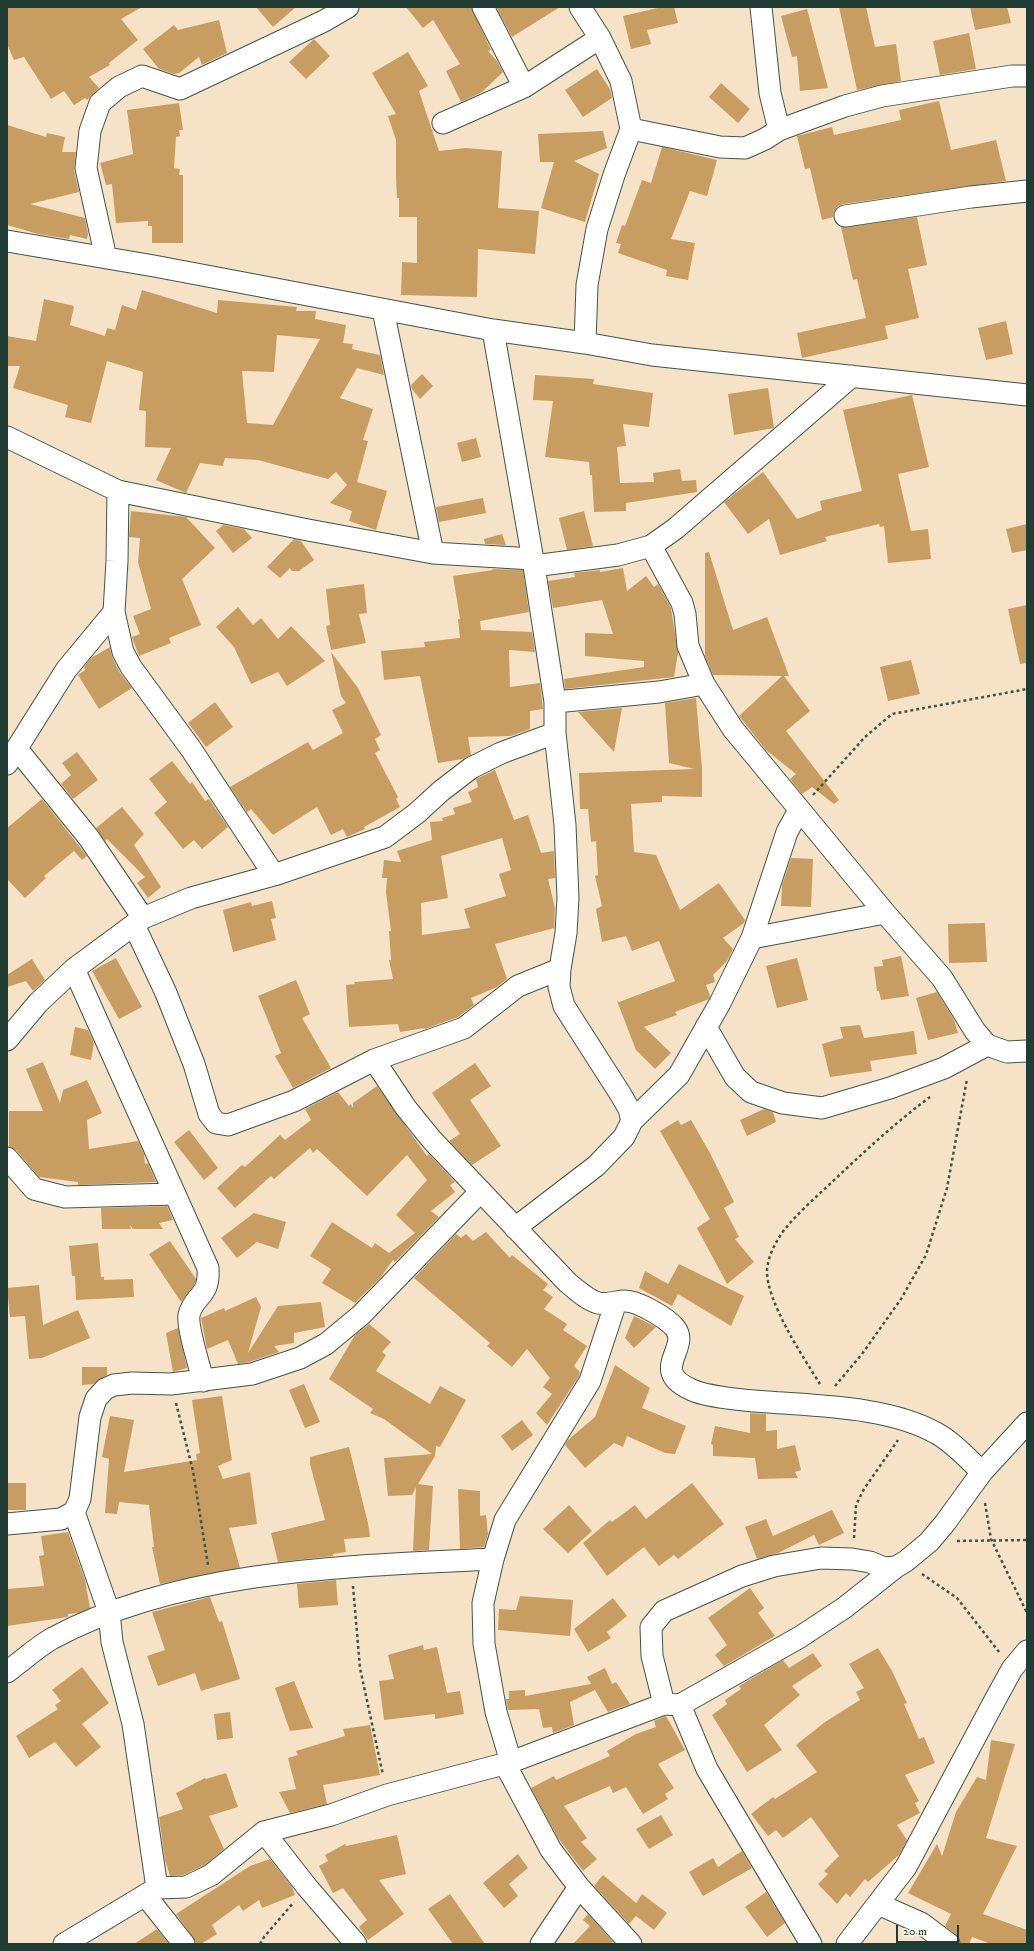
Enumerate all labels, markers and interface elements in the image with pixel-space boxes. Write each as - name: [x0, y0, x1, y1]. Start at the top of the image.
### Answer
- scale bar: [898, 1917, 961, 1943]
- text: 20 m: [903, 1924, 927, 1939]

